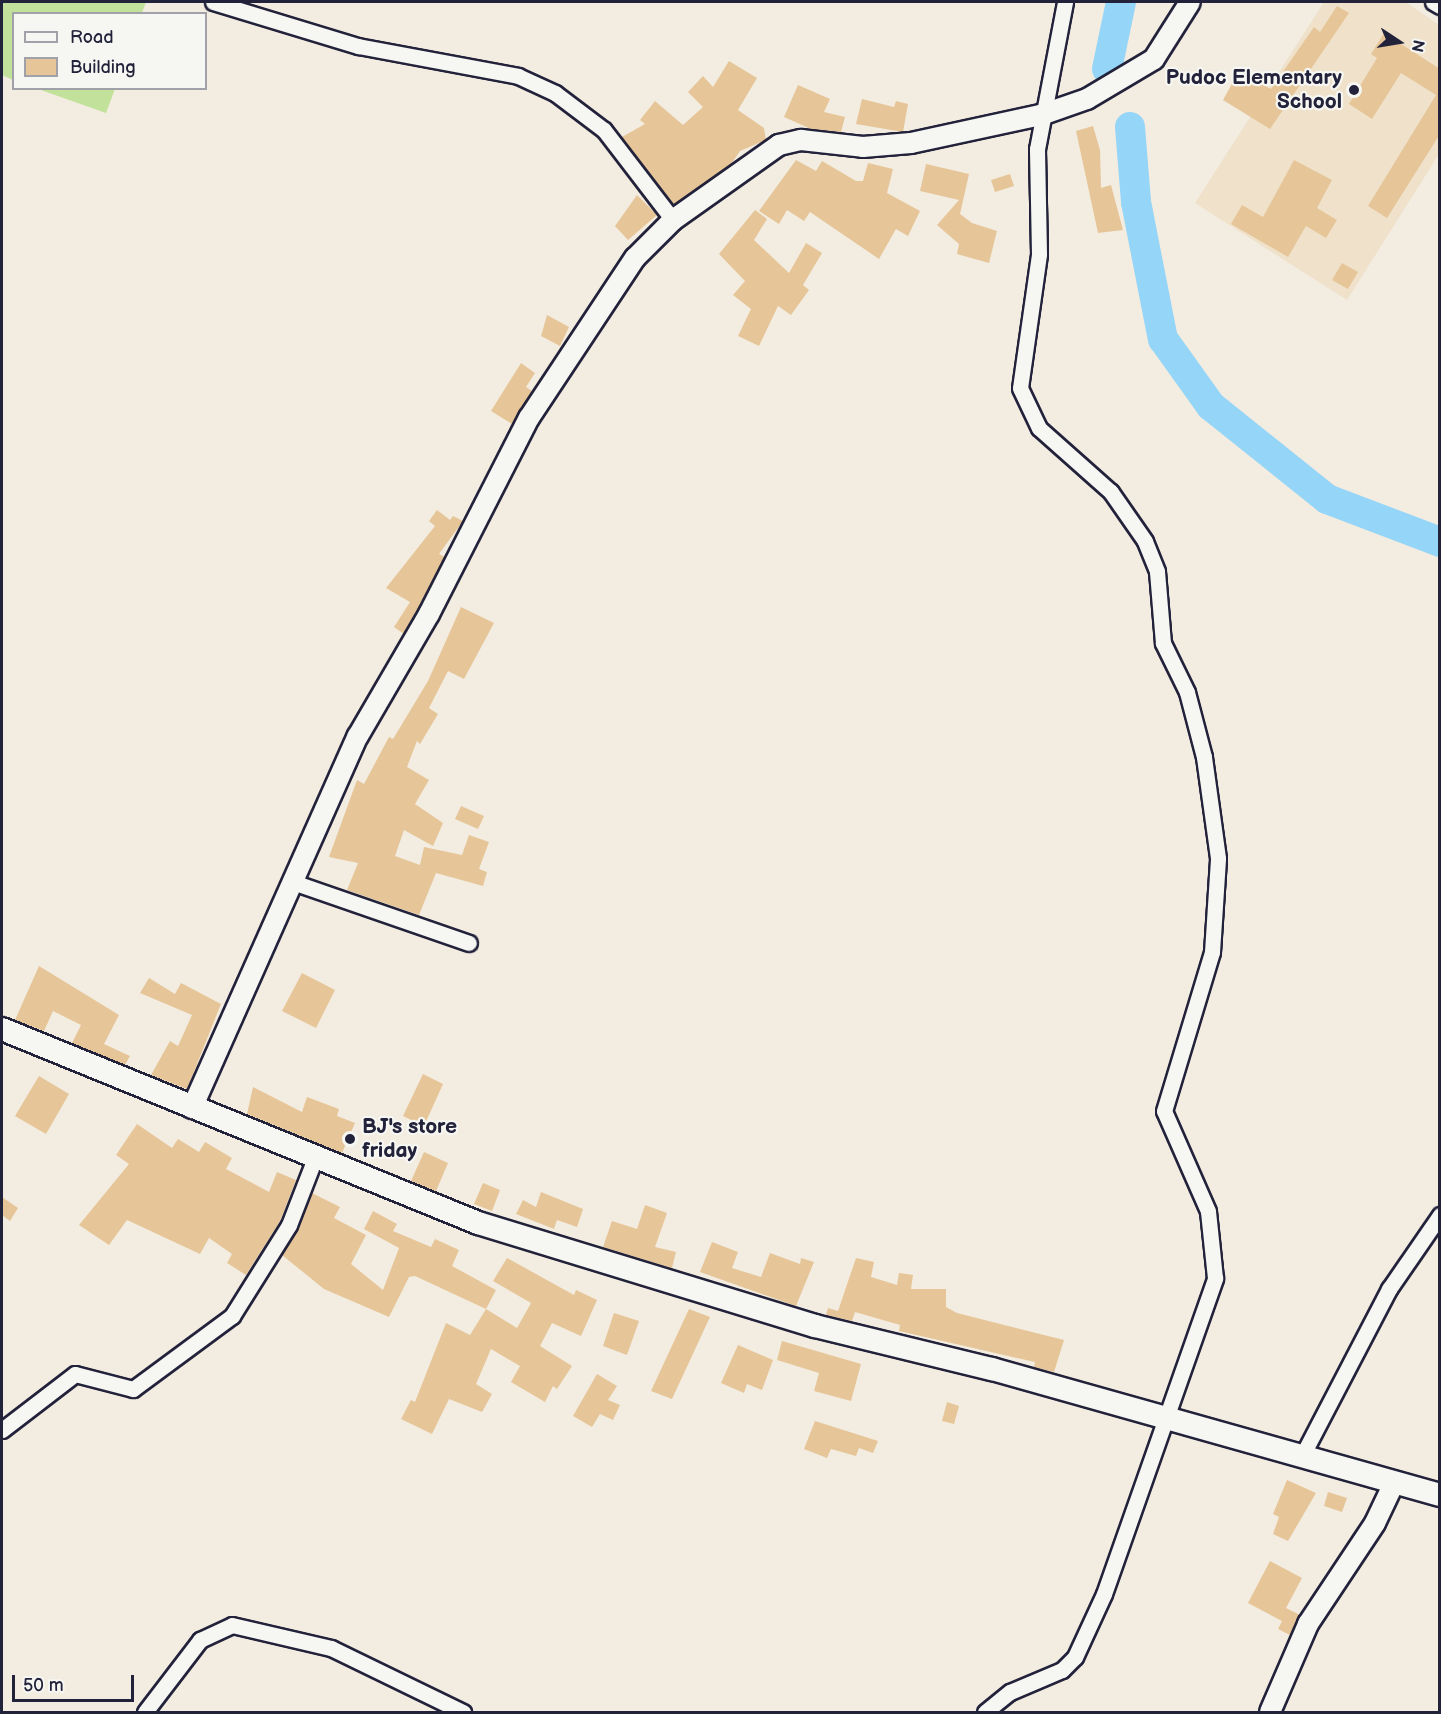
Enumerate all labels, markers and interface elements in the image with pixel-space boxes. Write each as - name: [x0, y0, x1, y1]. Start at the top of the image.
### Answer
- legend: [12, 12, 207, 90]
- north arrow: [1369, 12, 1429, 72]
- text: Road: [70, 27, 114, 48]
- text: N: [1407, 38, 1428, 54]
- text: Building: [70, 57, 136, 78]
- place label: Pudoc Elementary School: [1166, 65, 1342, 115]
- marker: Pudoc Elementary School: [1347, 83, 1361, 97]
- place label: BJ's store friday: [362, 1114, 457, 1164]
- marker: BJ's store friday: [343, 1132, 357, 1146]
- scale bar: [15, 1663, 136, 1701]
- text: 50 m: [23, 1675, 64, 1696]

